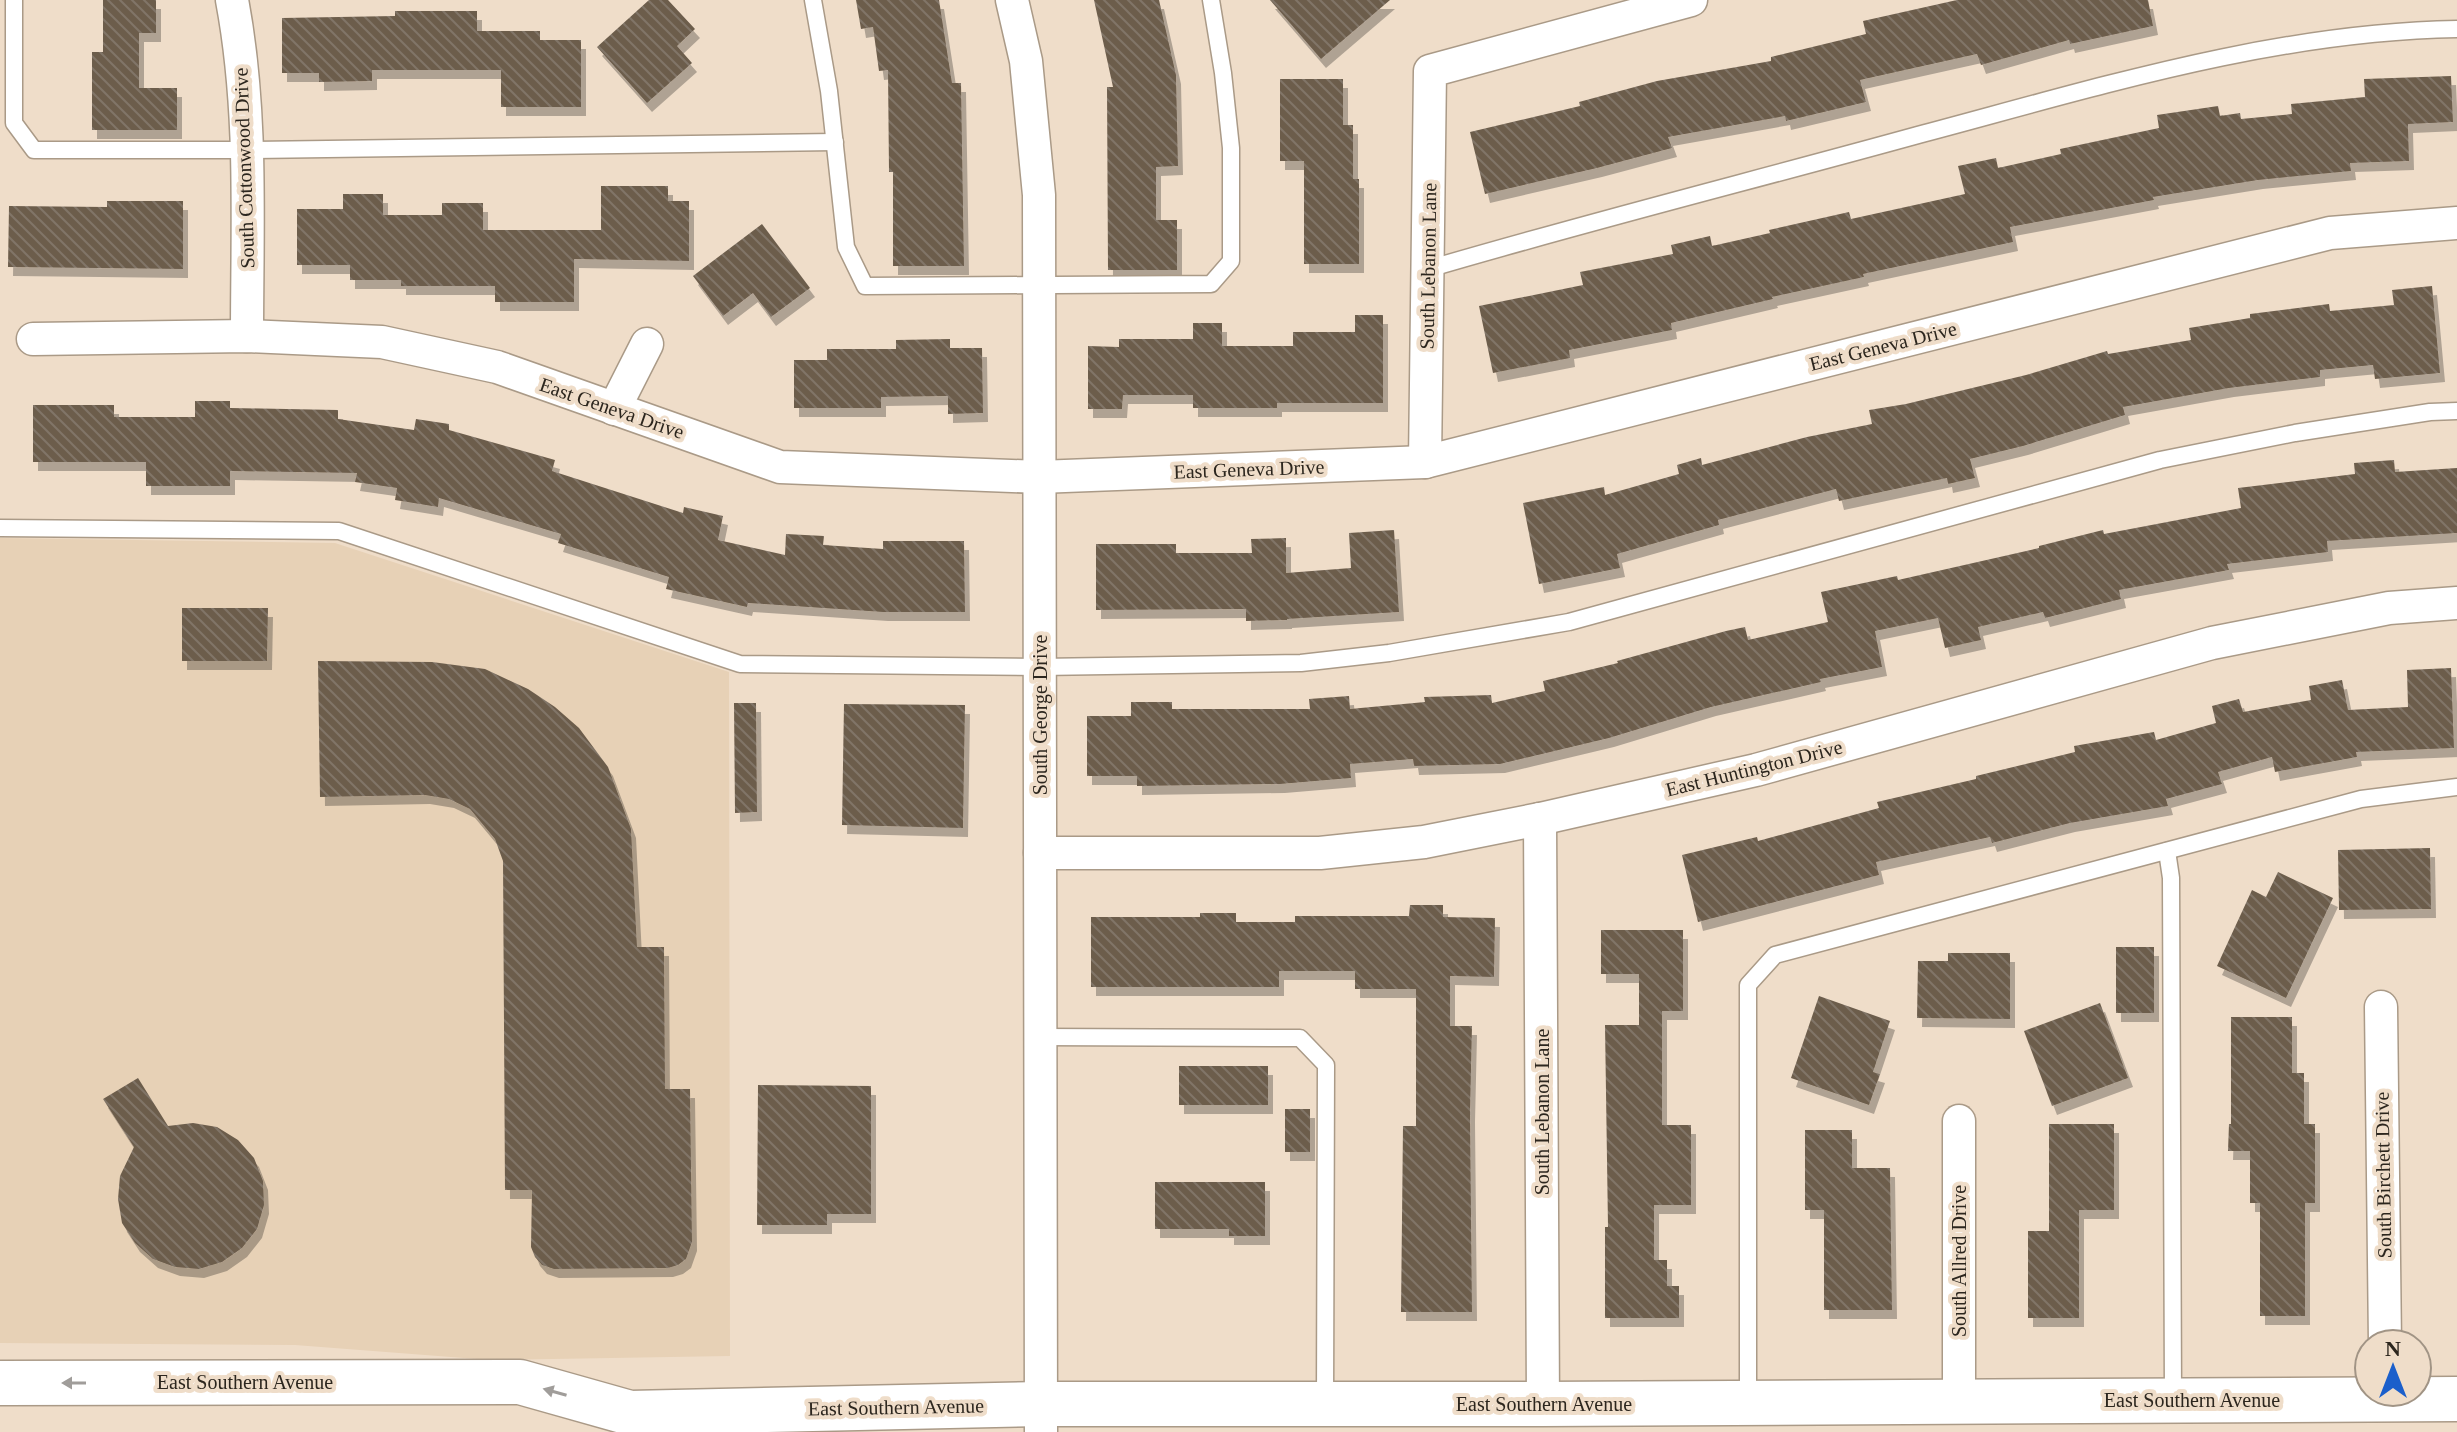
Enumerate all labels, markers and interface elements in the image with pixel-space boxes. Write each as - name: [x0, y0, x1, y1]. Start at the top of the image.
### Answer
- street label: South Cottonwood Drive: [229, 67, 259, 269]
- street label: South Lebanon Lane: [1416, 182, 1440, 349]
- street label: East Geneva Drive: [1807, 317, 1959, 375]
- street label: East Geneva Drive: [537, 373, 687, 443]
- street label: East Geneva Drive: [1173, 455, 1325, 483]
- street label: South George Drive: [1029, 635, 1052, 795]
- street label: East Huntington Drive: [1663, 735, 1845, 802]
- street label: South Lebanon Lane: [1531, 1029, 1553, 1195]
- street label: South Birchett Drive: [2371, 1091, 2395, 1258]
- street label: South Allred Drive: [1948, 1185, 1970, 1337]
- north arrow: [2353, 1328, 2433, 1408]
- text: N: [2385, 1336, 2401, 1361]
- street label: East Southern Avenue: [157, 1371, 333, 1393]
- one-way arrow: [61, 1377, 86, 1389]
- one-way arrow: [543, 1385, 567, 1398]
- street label: East Southern Avenue: [2104, 1389, 2280, 1411]
- street label: East Southern Avenue: [1456, 1393, 1632, 1415]
- street label: East Southern Avenue: [808, 1394, 984, 1420]

